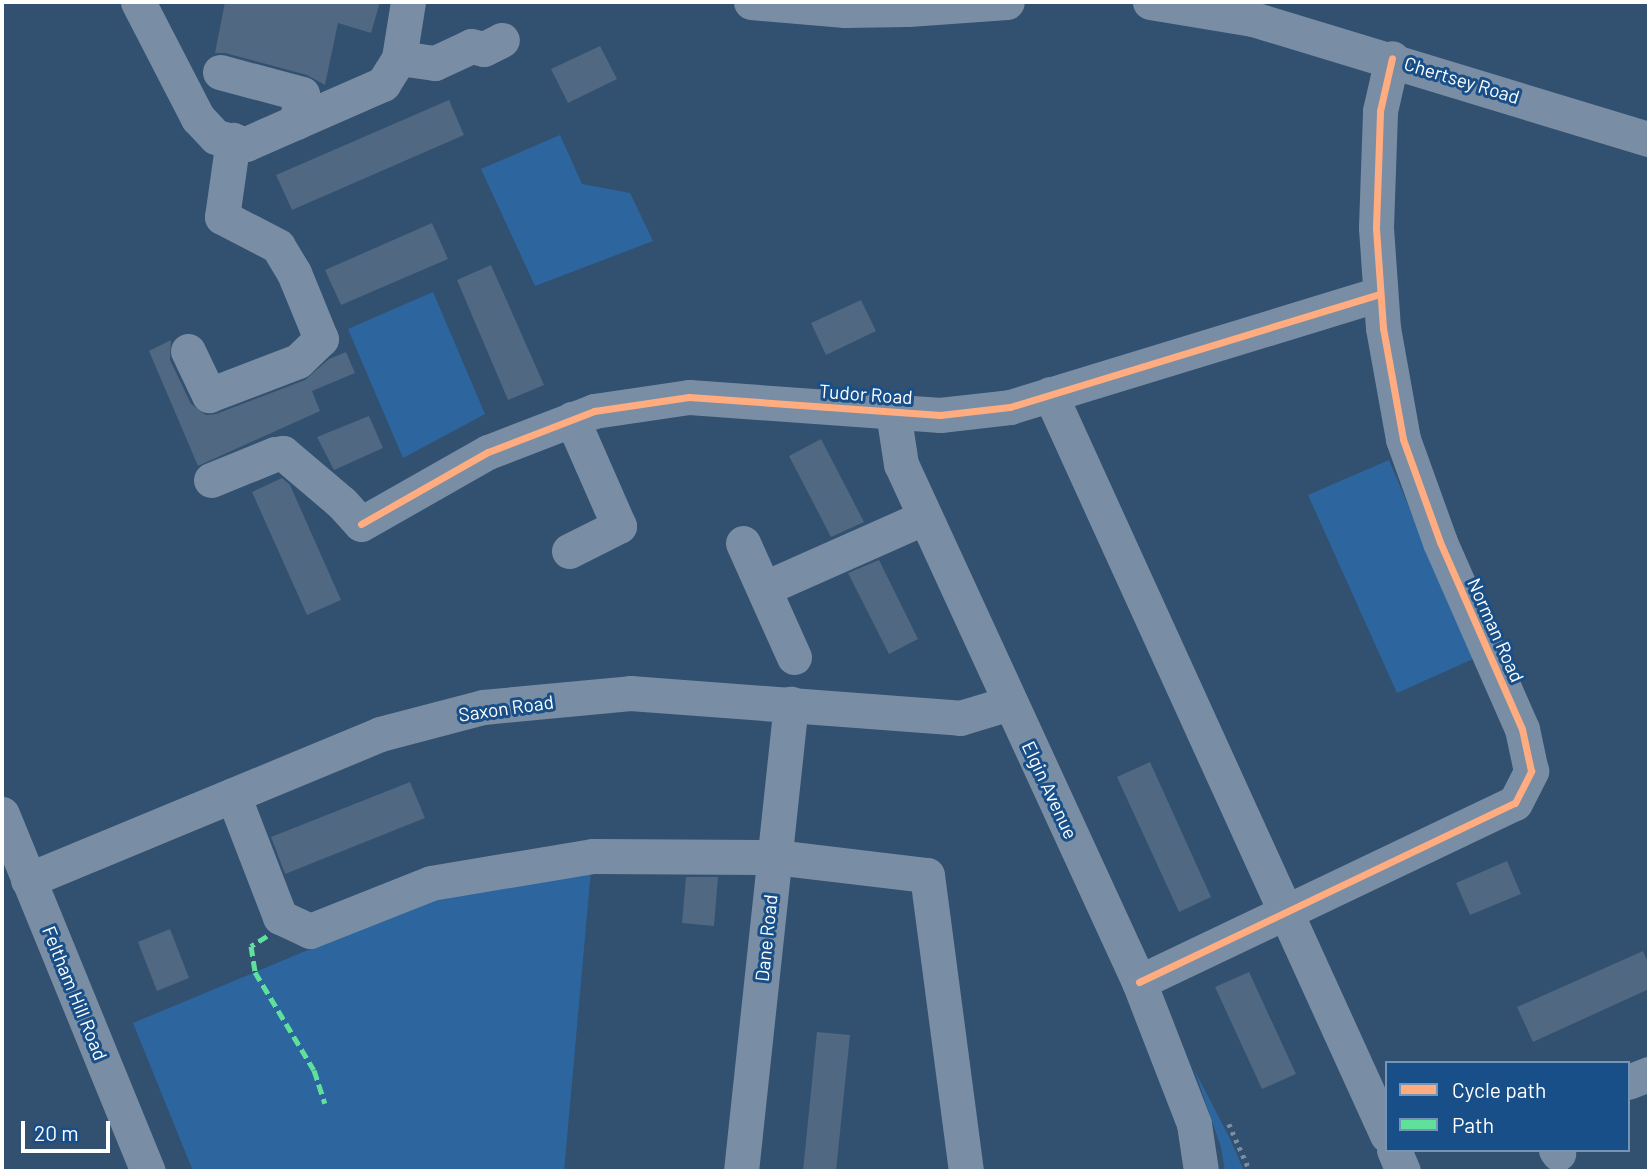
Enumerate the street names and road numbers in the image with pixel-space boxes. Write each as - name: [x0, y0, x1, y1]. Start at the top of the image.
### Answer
- street label: Chertsey Road: [1402, 52, 1522, 108]
- street label: Tudor Road: [819, 379, 913, 409]
- street label: Norman Road: [1463, 574, 1529, 686]
- street label: Saxon Road: [457, 690, 555, 726]
- street label: Elgin Avenue: [1017, 737, 1083, 843]
- street label: Dane Road: [750, 893, 782, 983]
- street label: Feltham Hill Road: [38, 923, 112, 1063]

